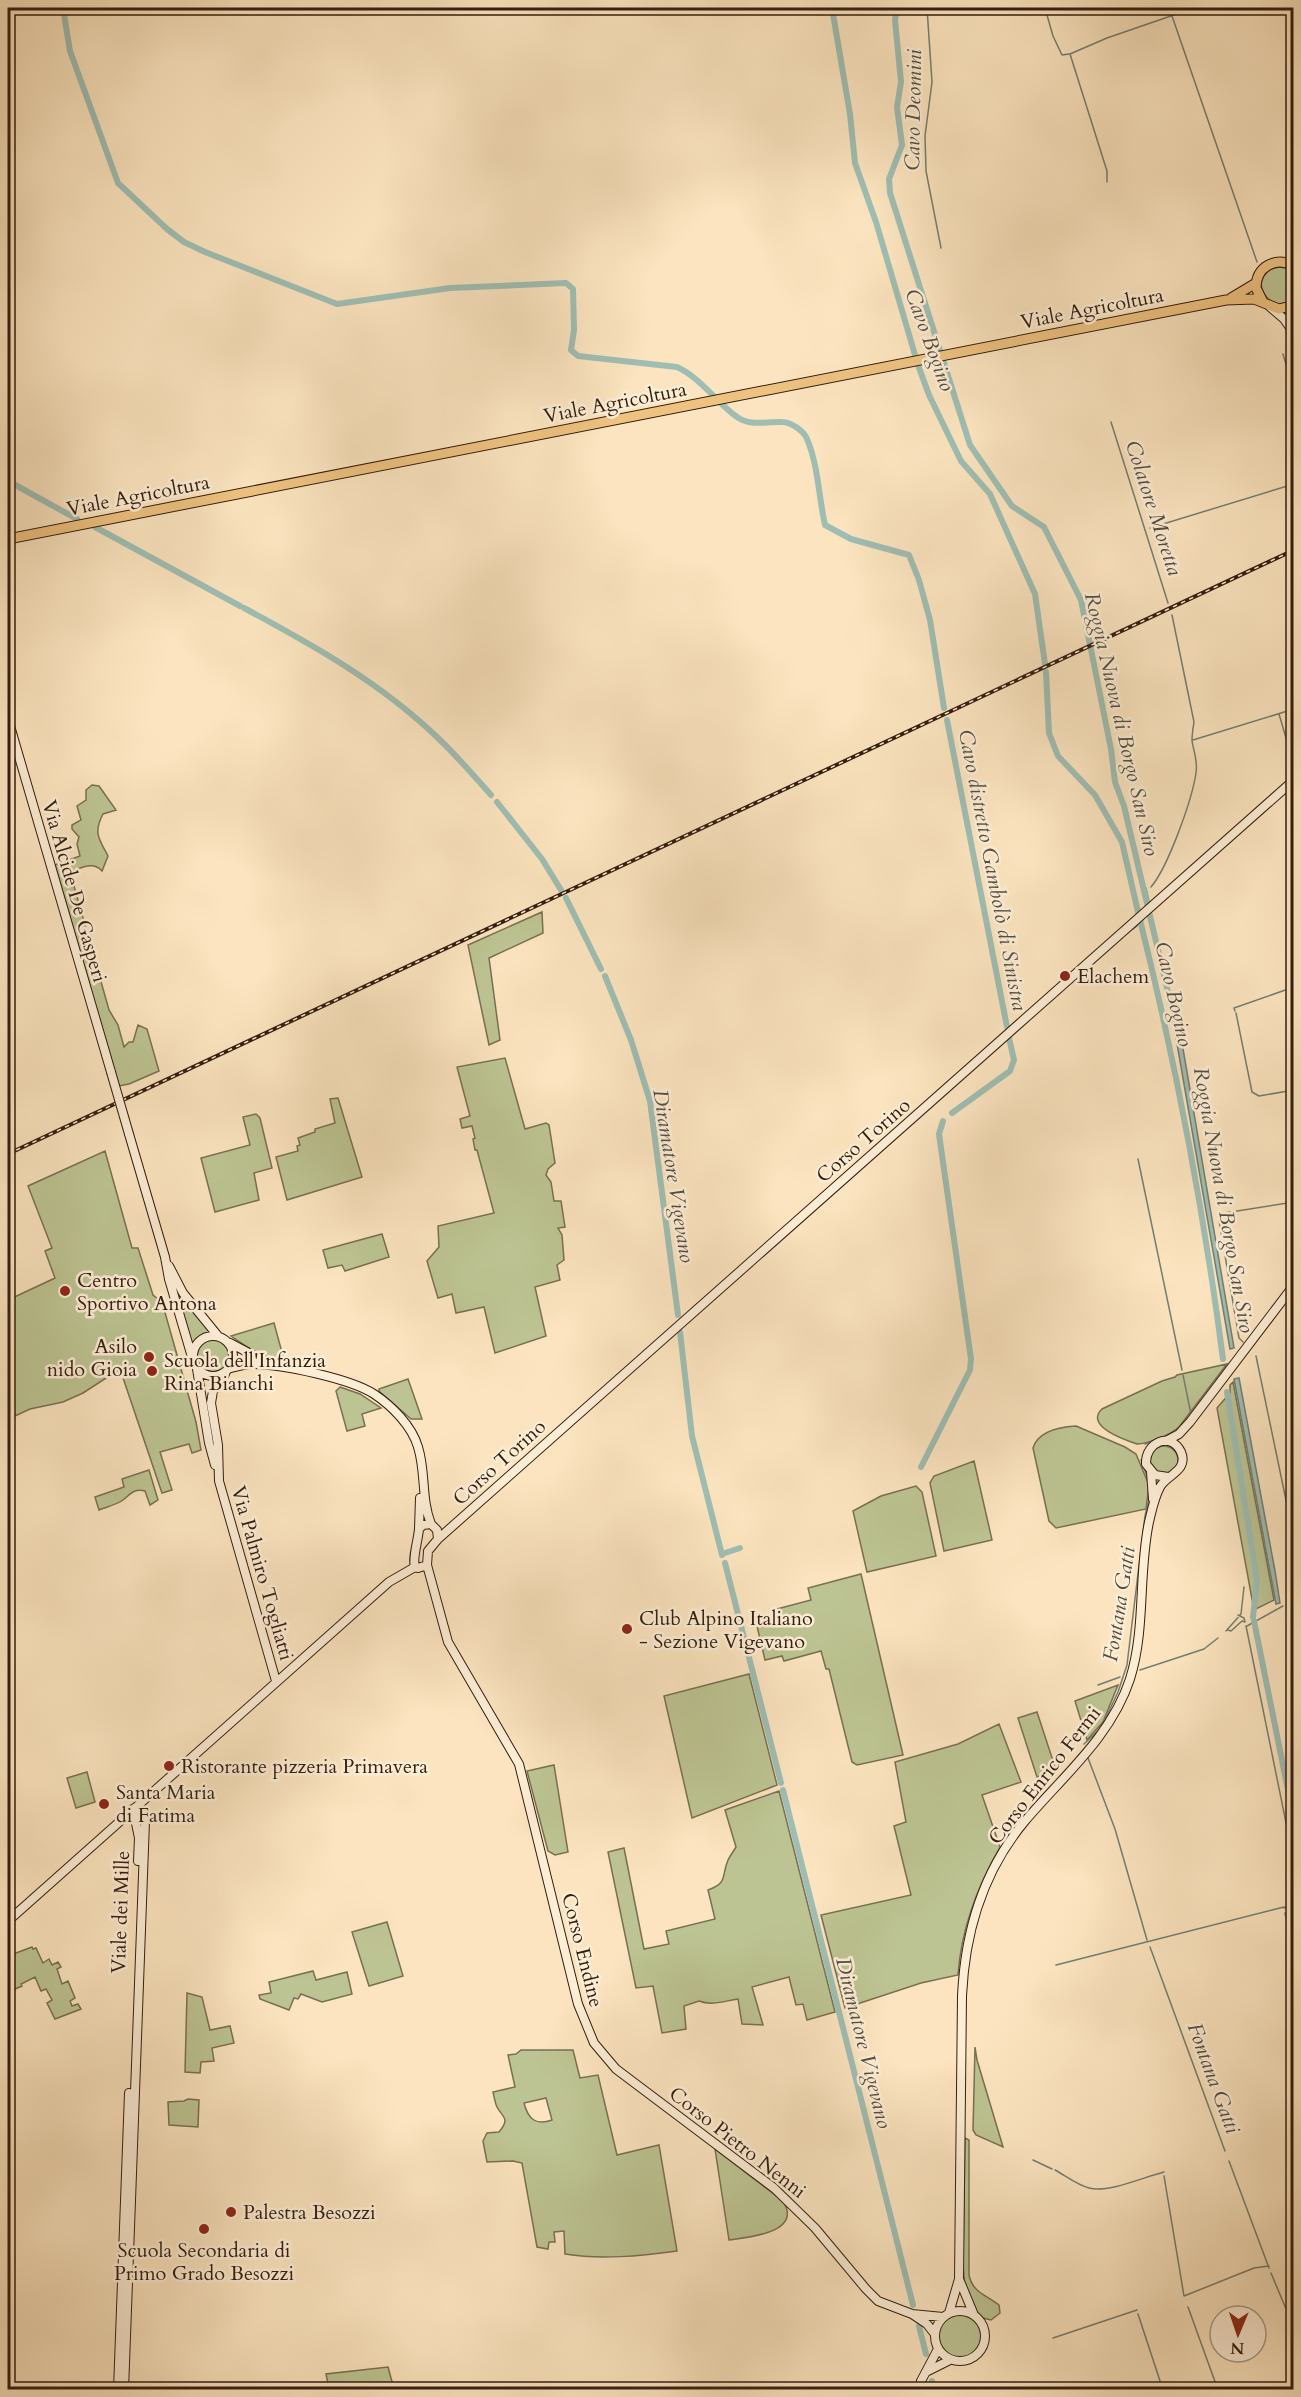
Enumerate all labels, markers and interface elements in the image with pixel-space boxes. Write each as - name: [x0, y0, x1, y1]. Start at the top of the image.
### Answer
- water label: Cavo Deomini: [898, 49, 929, 171]
- street label: Viale Agricoltura: [1018, 281, 1166, 336]
- water label: Cavo Bogino: [898, 285, 962, 396]
- street label: Viale Agricoltura: [541, 375, 689, 430]
- water label: Colatore Moretta: [1118, 437, 1189, 580]
- street label: Viale Agricoltura: [64, 468, 212, 523]
- water label: Roggia Nuova di Borgo San Siro: [1077, 589, 1166, 859]
- water label: Cavo distretto Gambolò di Sinistra: [951, 727, 1034, 1013]
- street label: Via Alcide De Gasperi: [36, 797, 114, 986]
- water label: Cavo Bogino: [1147, 939, 1200, 1050]
- place label: Elachem: [1077, 963, 1149, 990]
- marker: Elachem: [1058, 969, 1072, 983]
- water label: Roggia Nuova di Borgo San Siro: [1186, 1065, 1261, 1336]
- water label: Diramatore Vigevano: [645, 1087, 702, 1265]
- street label: Corso Torino: [810, 1092, 916, 1189]
- place label: Centro Sportivo Antona: [77, 1267, 217, 1317]
- marker: Centro Sportivo Antona: [58, 1284, 72, 1298]
- place label: Asilo nido Gioia: [47, 1333, 137, 1383]
- place label: Scuola dell'Infanzia Rina Bianchi: [164, 1347, 326, 1397]
- marker: Asilo nido Gioia: [142, 1350, 156, 1364]
- marker: Scuola dell'Infanzia Rina Bianchi: [145, 1364, 159, 1378]
- street label: Corso Torino: [447, 1413, 552, 1512]
- street label: Via Palmiro Togliatti: [225, 1483, 300, 1664]
- water label: Fontana Gatti: [1096, 1544, 1143, 1664]
- place label: Club Alpino Italiano - Sezione Vigevano: [639, 1605, 813, 1655]
- marker: Club Alpino Italiano - Sezione Vigevano: [620, 1622, 634, 1636]
- street label: Corso Enrico Fermi: [982, 1700, 1107, 1850]
- place label: Ristorante pizzeria Primavera: [181, 1753, 428, 1780]
- marker: Ristorante pizzeria Primavera: [162, 1759, 176, 1773]
- place label: Santa Maria di Fatima: [116, 1779, 216, 1829]
- marker: Santa Maria di Fatima: [97, 1797, 111, 1811]
- street label: Viale dei Mille: [105, 1850, 136, 1974]
- street label: Corso Endine: [555, 1890, 610, 2010]
- water label: Diramatore Vigevano: [828, 1955, 899, 2132]
- water label: Fontana Gatti: [1180, 2019, 1247, 2138]
- street label: Corso Pietro Nenni: [664, 2080, 812, 2205]
- place label: Palestra Besozzi: [243, 2199, 376, 2226]
- marker: Palestra Besozzi: [224, 2205, 238, 2219]
- marker: Scuola Secondaria di Primo Grado Besozzi: [197, 2222, 211, 2236]
- place label: Scuola Secondaria di Primo Grado Besozzi: [114, 2237, 294, 2287]
- north arrow: [1208, 2304, 1268, 2364]
- text: N: [1230, 2337, 1245, 2359]

